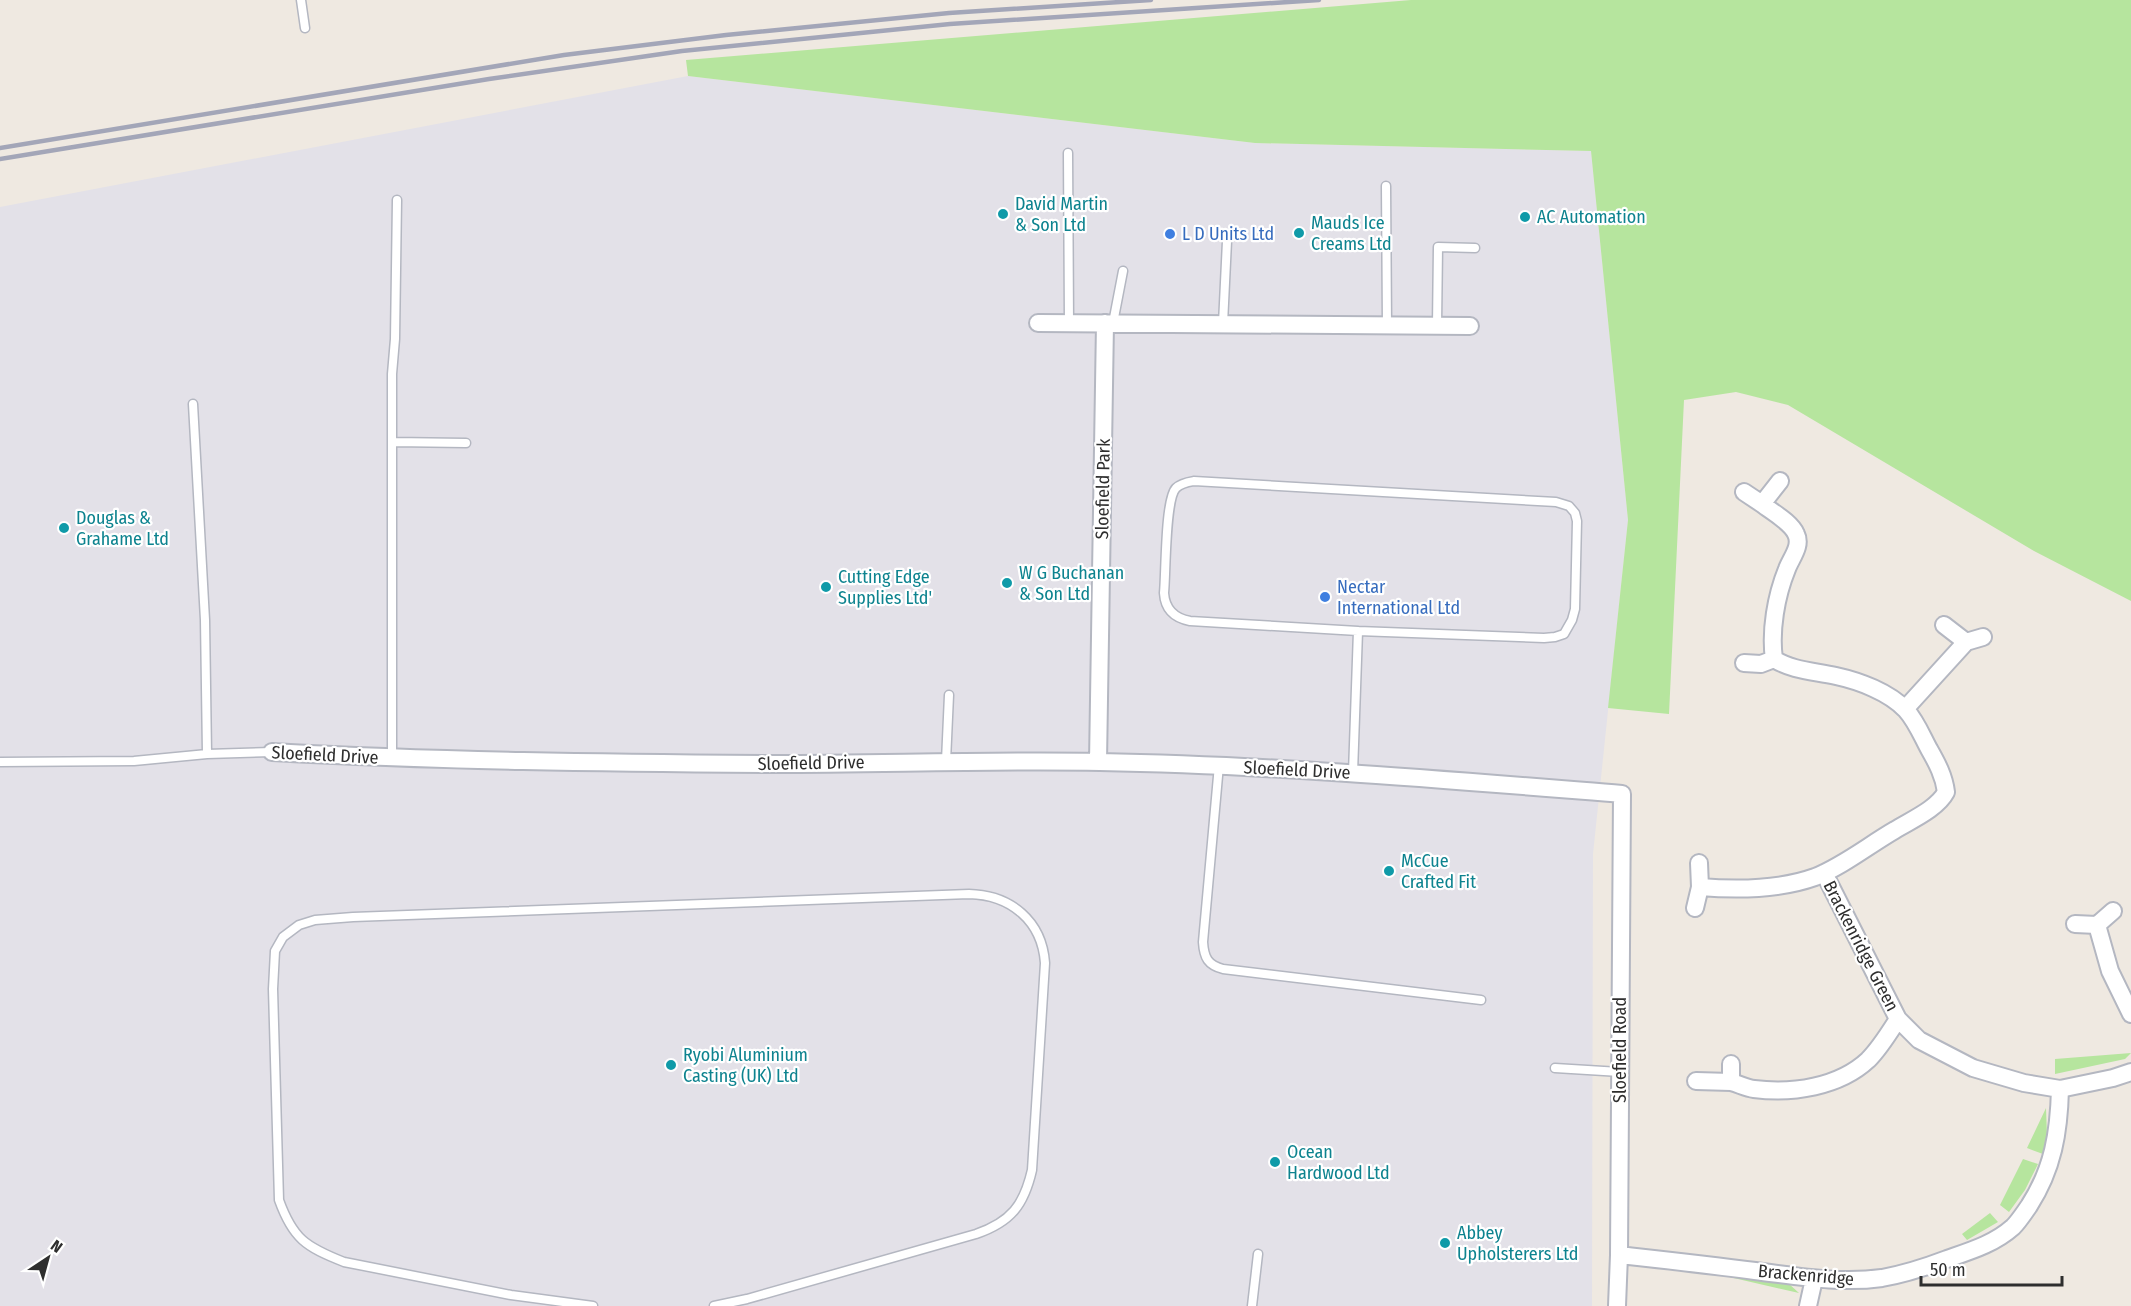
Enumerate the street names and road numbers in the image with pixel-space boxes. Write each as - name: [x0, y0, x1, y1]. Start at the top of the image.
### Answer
- street label: Sloefield Park: [1091, 438, 1115, 540]
- street label: Sloefield Drive: [271, 741, 379, 769]
- street label: Sloefield Drive: [757, 751, 865, 775]
- street label: Sloefield Drive: [1243, 756, 1351, 784]
- street label: Brackenridge Green: [1819, 877, 1903, 1015]
- street label: Sloefield Road: [1609, 997, 1631, 1103]
- street label: Brackenridge: [1757, 1260, 1855, 1290]

